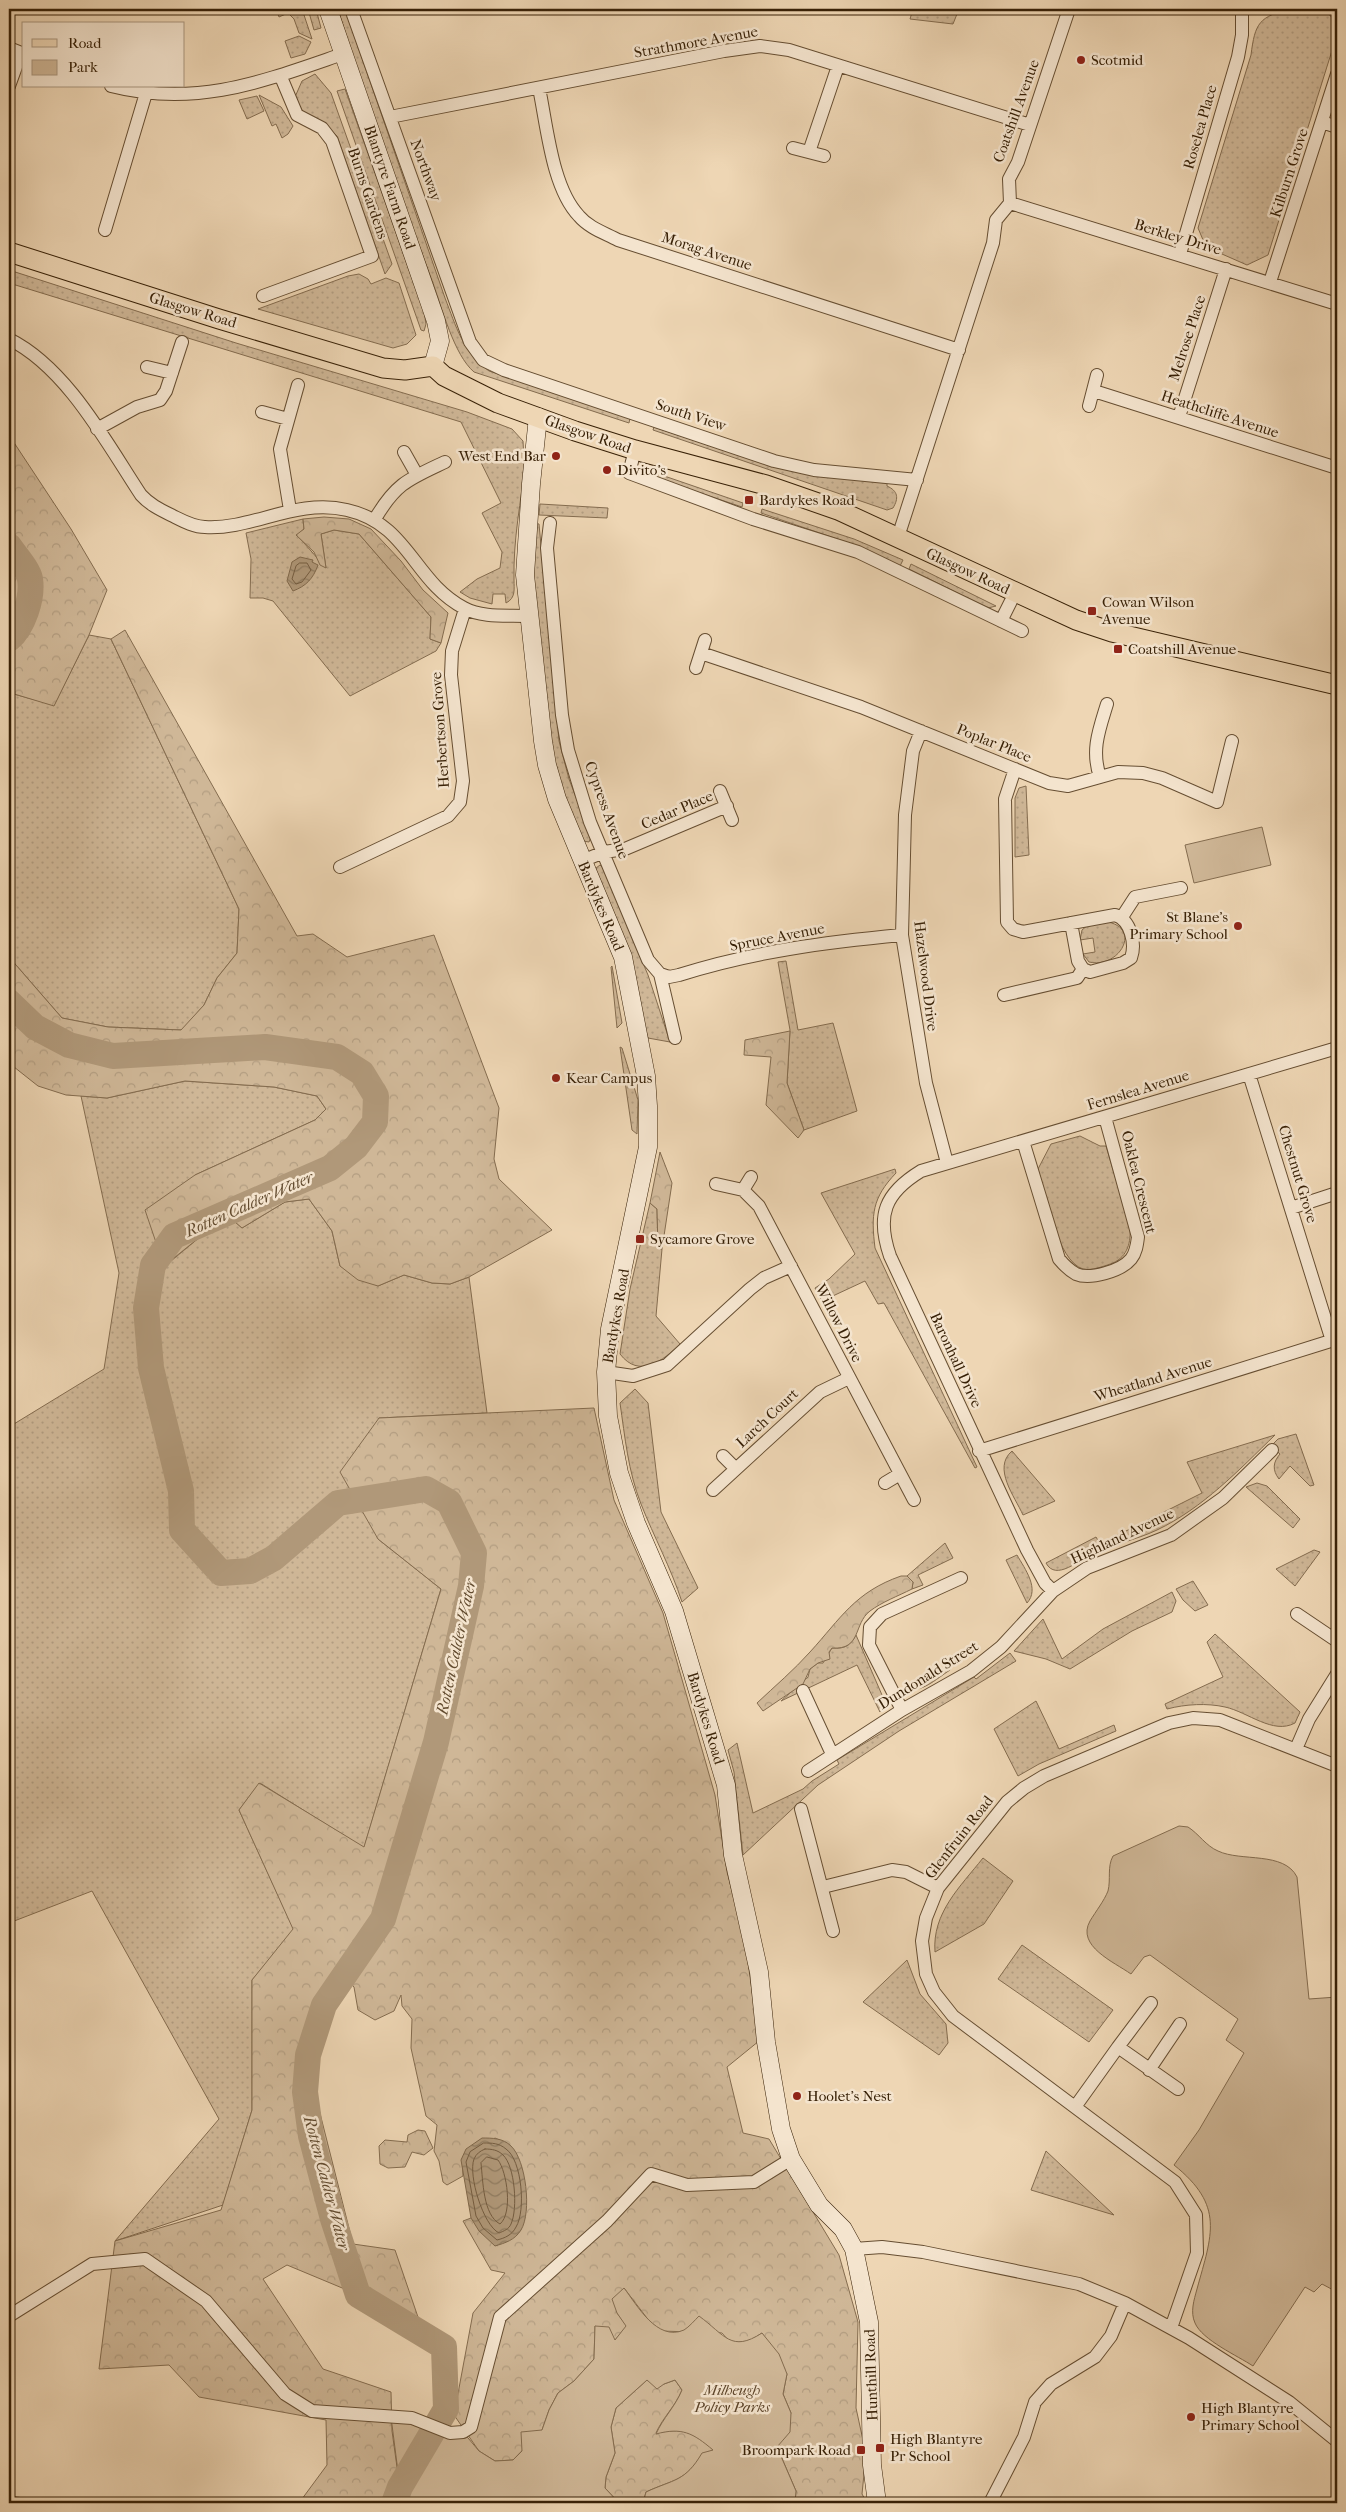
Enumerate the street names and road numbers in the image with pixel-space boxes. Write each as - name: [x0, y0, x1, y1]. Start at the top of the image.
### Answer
- street label: Strathmore Avenue: [633, 22, 760, 62]
- street label: Coatshill Avenue: [989, 57, 1043, 165]
- street label: Roselea Place: [1179, 82, 1221, 171]
- street label: Blantyre Farm Road: [360, 123, 420, 252]
- street label: Kilburn Grove: [1266, 126, 1312, 220]
- street label: Northway: [407, 137, 446, 204]
- street label: Burns Gardens: [344, 145, 392, 242]
- street label: Berkley Drive: [1132, 215, 1224, 259]
- street label: Morag Avenue: [660, 228, 755, 274]
- street label: Glasgow Road: [147, 288, 240, 332]
- street label: Melrose Place: [1165, 292, 1210, 383]
- street label: Heathcliffe Avenue: [1159, 386, 1282, 442]
- street label: South View: [653, 395, 729, 435]
- street label: Glasgow Road: [542, 411, 634, 457]
- street label: Glasgow Road: [923, 544, 1013, 599]
- street label: Herbertson Grove: [427, 671, 453, 789]
- street label: Poplar Place: [954, 720, 1035, 766]
- street label: Cypress Avenue: [581, 759, 633, 862]
- street label: Cedar Place: [638, 787, 716, 833]
- street label: Bardykes Road: [574, 858, 628, 954]
- street label: Spruce Avenue: [728, 919, 827, 955]
- street label: Hazelwood Drive: [910, 920, 942, 1033]
- street label: Fernslea Avenue: [1085, 1066, 1192, 1114]
- street label: Chestnut Grove: [1275, 1123, 1322, 1226]
- street label: Oaklea Crescent: [1118, 1129, 1161, 1236]
- street label: Bardykes Road: [599, 1266, 633, 1365]
- street label: Willow Drive: [811, 1280, 867, 1366]
- street label: Baronhall Drive: [926, 1310, 986, 1411]
- street label: Wheatland Avenue: [1091, 1352, 1215, 1406]
- street label: Larch Court: [732, 1384, 802, 1451]
- street label: Highland Avenue: [1067, 1504, 1177, 1568]
- street label: Dundonald Street: [875, 1637, 982, 1713]
- street label: Bardykes Road: [683, 1670, 729, 1767]
- street label: Glenfruin Road: [921, 1791, 998, 1882]
- street label: Hunthill Road: [860, 2328, 882, 2421]

